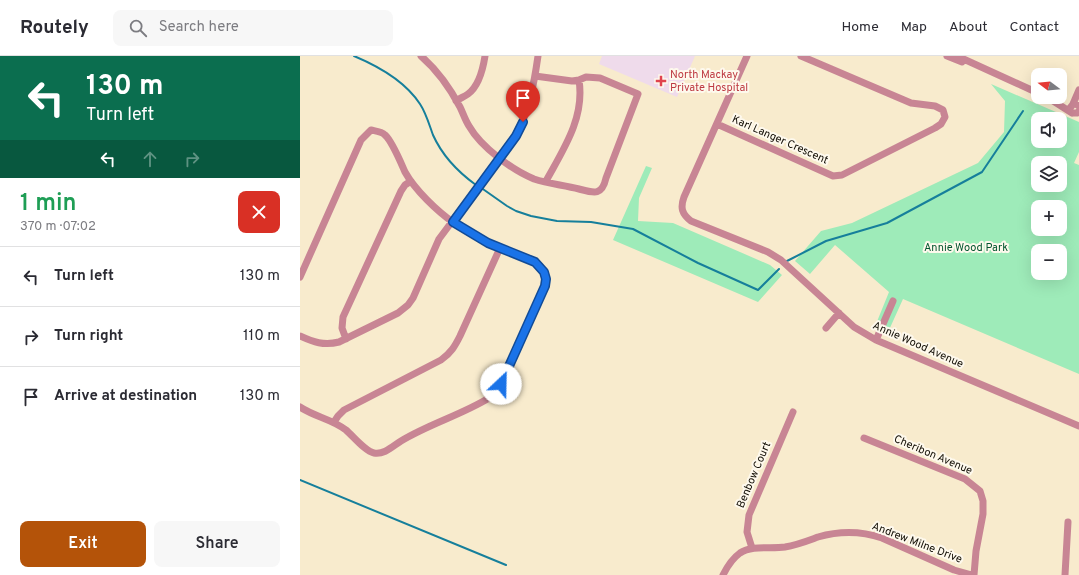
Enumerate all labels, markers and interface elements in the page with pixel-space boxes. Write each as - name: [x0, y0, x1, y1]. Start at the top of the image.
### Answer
- search box: [113, 10, 393, 46]
- text: Routely: [20, 16, 89, 40]
- icon: search: [127, 17, 149, 39]
- text: Search here: [159, 18, 239, 37]
- text: Home: [842, 19, 879, 36]
- text: Map: [901, 19, 927, 36]
- text: About: [949, 19, 988, 36]
- text: Contact: [1010, 19, 1059, 36]
- place label: North Mackay Private Hospital: [670, 68, 748, 95]
- north arrow: [1031, 68, 1067, 104]
- map controls: [1031, 68, 1067, 280]
- text: 130 m: [86, 69, 164, 105]
- icon: left: [20, 72, 72, 124]
- marker: North Mackay Private Hospital: [655, 75, 667, 87]
- pin: [506, 81, 540, 122]
- icon: arrive: [512, 87, 534, 109]
- text: Turn left: [86, 104, 154, 127]
- street label: Karl Langer Crescent: [730, 112, 830, 168]
- button: sound: [1031, 112, 1067, 148]
- icon: left: [97, 148, 119, 170]
- icon: ahead: [139, 148, 161, 170]
- icon: right: [181, 148, 203, 170]
- button: layers: [1031, 156, 1067, 192]
- text: 1 min: [20, 189, 77, 219]
- button: close: [238, 191, 280, 233]
- button: +: [1031, 200, 1067, 236]
- text: 370 m · 07:02: [20, 219, 96, 235]
- park label: Annie Wood Park: [924, 241, 1008, 255]
- button: −: [1031, 244, 1067, 280]
- icon: left: [20, 266, 42, 288]
- text: Turn left: [54, 267, 114, 286]
- text: 130 m: [240, 267, 280, 286]
- street label: Annie Wood Avenue: [870, 319, 966, 371]
- icon: right: [20, 326, 42, 348]
- text: Turn right: [54, 327, 123, 346]
- text: 110 m: [243, 327, 280, 346]
- position arrow: [480, 363, 522, 405]
- icon: arrive: [20, 386, 42, 408]
- text: Arrive at destination: [54, 387, 197, 406]
- text: 130 m: [240, 387, 280, 406]
- street label: Cheribon Avenue: [892, 432, 975, 478]
- street label: Benbow Court: [734, 440, 774, 510]
- street label: Andrew Milne Drive: [870, 519, 964, 567]
- button: Exit: [20, 521, 146, 567]
- button: Share: [154, 521, 280, 567]

